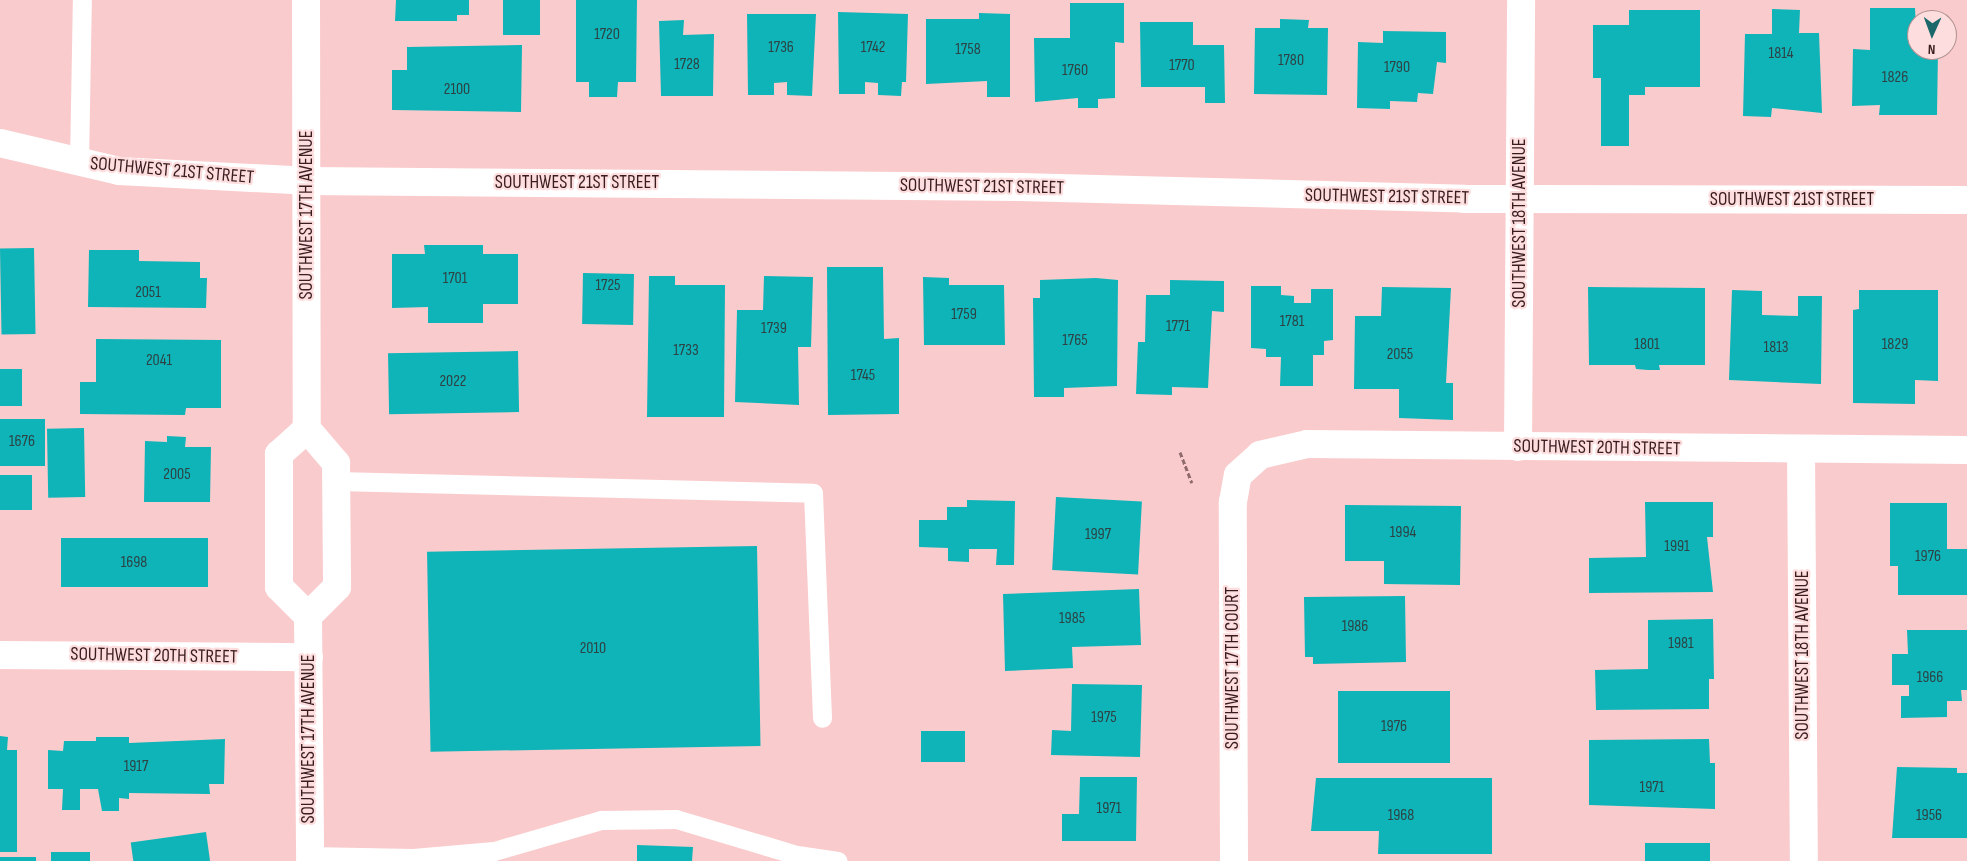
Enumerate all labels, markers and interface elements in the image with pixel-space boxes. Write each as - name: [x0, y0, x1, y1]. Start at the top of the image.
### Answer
- north arrow: [1907, 10, 1957, 60]
- house number: 1720: [594, 25, 620, 45]
- house number: 1736: [768, 38, 794, 58]
- house number: 1742: [861, 38, 885, 58]
- house number: 1758: [955, 40, 981, 60]
- text: N: [1927, 41, 1936, 58]
- house number: 1814: [1769, 44, 1793, 64]
- house number: 1780: [1278, 51, 1304, 71]
- house number: 1728: [674, 55, 700, 75]
- house number: 1770: [1169, 56, 1195, 76]
- house number: 1790: [1384, 58, 1410, 78]
- house number: 1760: [1062, 61, 1088, 81]
- house number: 1826: [1882, 68, 1908, 88]
- house number: 2100: [444, 80, 470, 100]
- street label: SOUTHWEST 17TH AVENUE: [296, 130, 318, 300]
- street label: SOUTHWEST 18TH AVENUE: [1509, 138, 1531, 308]
- street label: SOUTHWEST 21ST STREET: [89, 152, 255, 190]
- street label: SOUTHWEST 21ST STREET: [495, 172, 659, 194]
- street label: SOUTHWEST 21ST STREET: [900, 174, 1064, 200]
- street label: SOUTHWEST 21ST STREET: [1305, 184, 1469, 210]
- street label: SOUTHWEST 21ST STREET: [1710, 189, 1874, 211]
- house number: 1701: [443, 269, 467, 289]
- house number: 1725: [596, 276, 620, 296]
- house number: 2051: [135, 283, 161, 303]
- house number: 1759: [951, 305, 977, 325]
- house number: 1781: [1280, 312, 1304, 332]
- house number: 1771: [1166, 317, 1190, 337]
- house number: 1739: [761, 319, 787, 339]
- house number: 1765: [1062, 331, 1088, 351]
- house number: 1801: [1634, 335, 1660, 355]
- house number: 1829: [1882, 335, 1908, 355]
- house number: 1813: [1764, 338, 1788, 358]
- house number: 1733: [673, 341, 699, 361]
- house number: 2055: [1387, 345, 1413, 365]
- house number: 2041: [146, 351, 172, 371]
- house number: 1745: [851, 366, 875, 386]
- house number: 2022: [440, 372, 466, 392]
- house number: 1676: [9, 432, 35, 452]
- street label: SOUTHWEST 20TH STREET: [1513, 435, 1681, 461]
- house number: 2005: [163, 465, 191, 485]
- house number: 1994: [1390, 523, 1416, 543]
- house number: 1997: [1085, 525, 1111, 545]
- house number: 1991: [1664, 537, 1690, 557]
- house number: 1976: [1915, 547, 1941, 567]
- house number: 1698: [121, 553, 147, 573]
- street label: SOUTHWEST 18TH AVENUE: [1792, 570, 1814, 740]
- street label: SOUTHWEST 17TH COURT: [1222, 587, 1244, 749]
- house number: 1985: [1059, 609, 1085, 629]
- house number: 1986: [1342, 617, 1368, 637]
- house number: 1981: [1668, 634, 1694, 654]
- house number: 2010: [580, 639, 606, 659]
- street label: SOUTHWEST 20TH STREET: [70, 643, 238, 669]
- street label: SOUTHWEST 17TH AVENUE: [298, 654, 320, 824]
- house number: 1966: [1917, 668, 1943, 688]
- house number: 1975: [1091, 708, 1117, 728]
- house number: 1976: [1381, 717, 1407, 737]
- house number: 1917: [124, 757, 148, 777]
- house number: 1971: [1640, 778, 1664, 798]
- house number: 1971: [1097, 799, 1121, 819]
- house number: 1968: [1388, 806, 1414, 826]
- house number: 1956: [1916, 806, 1942, 826]

